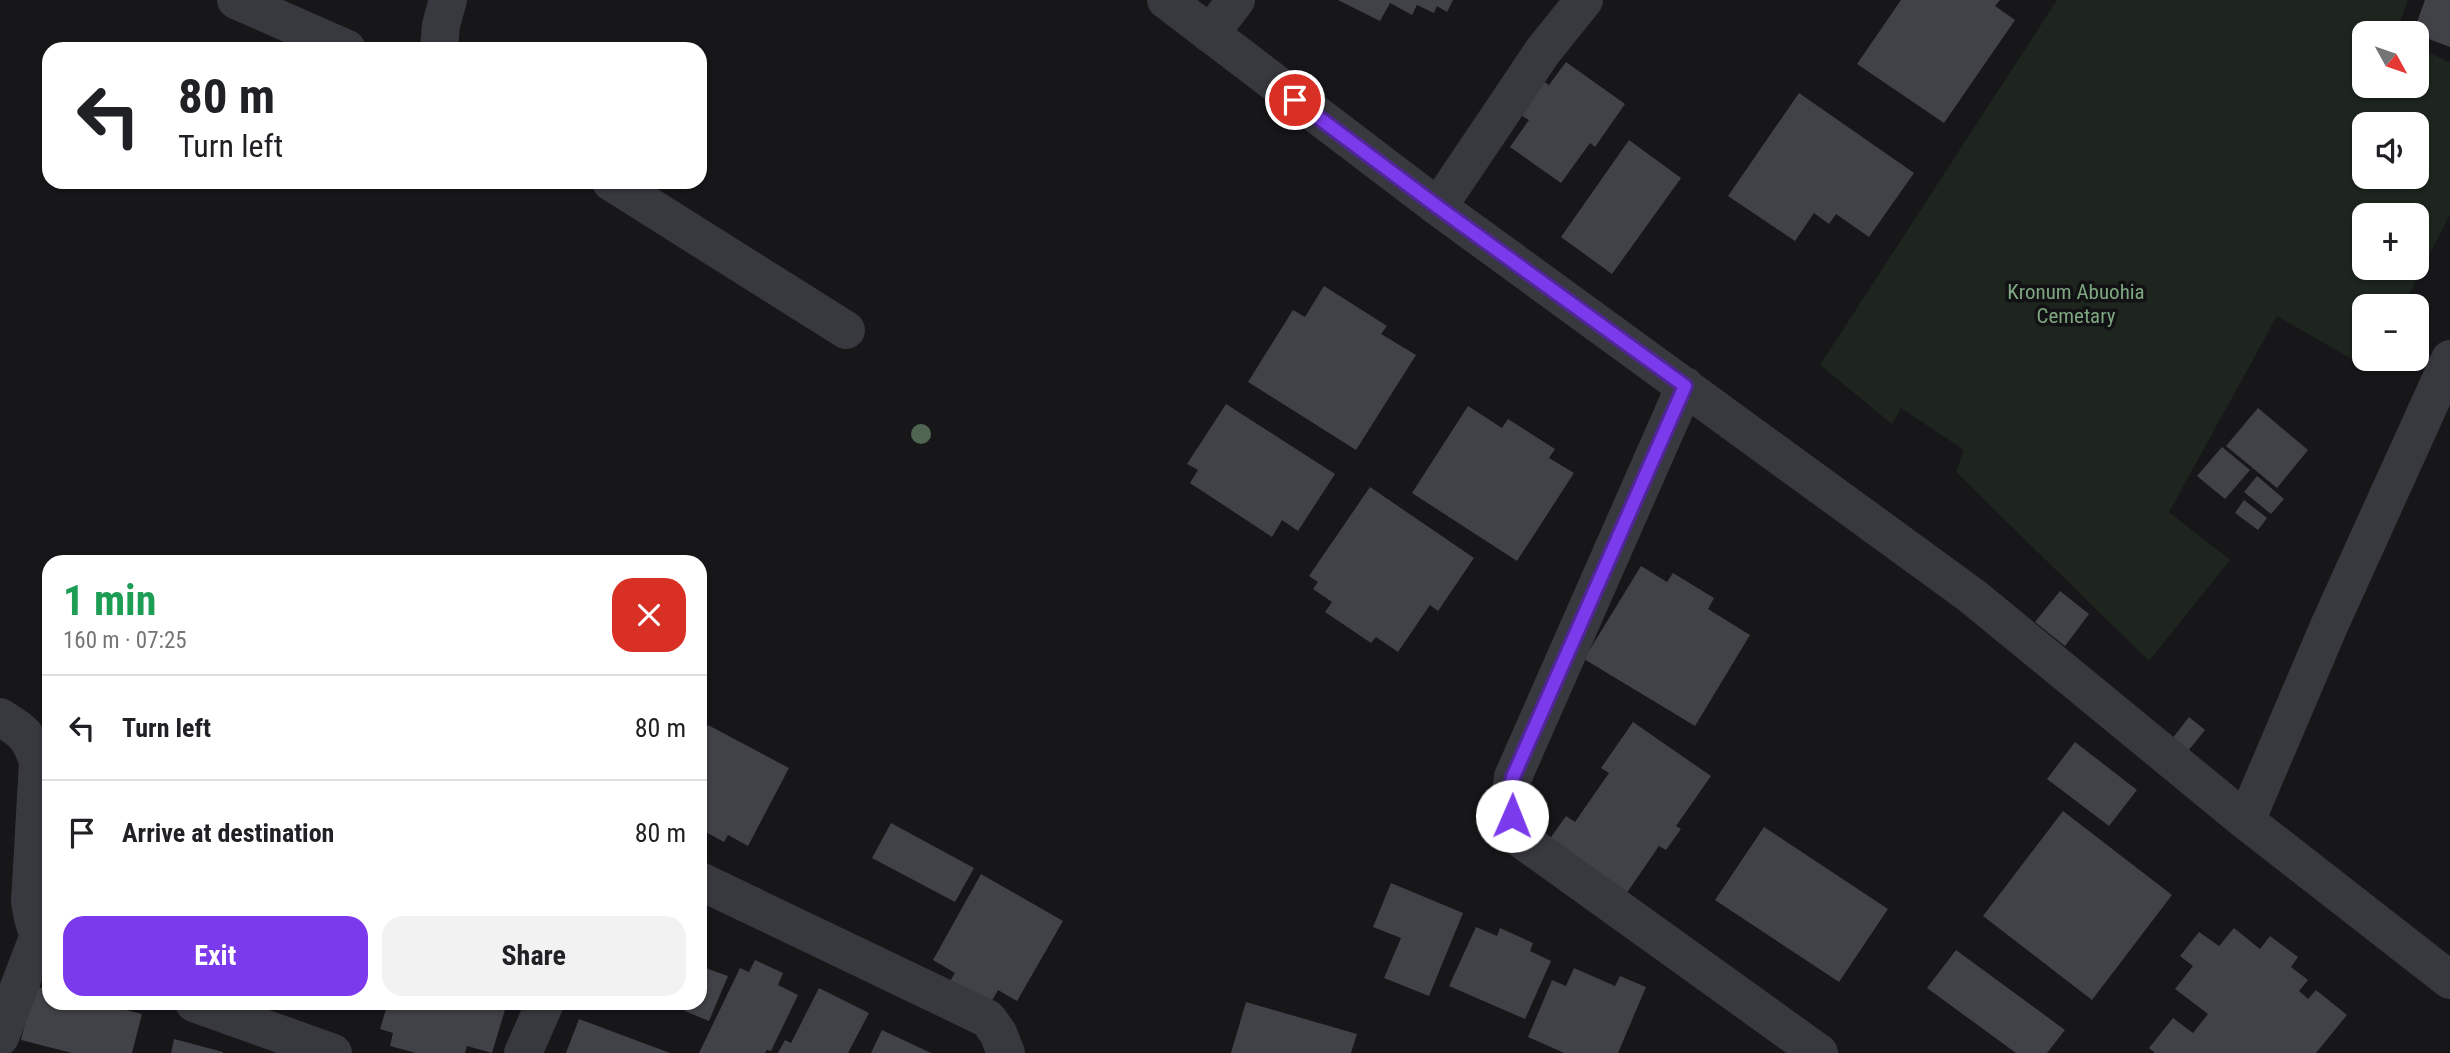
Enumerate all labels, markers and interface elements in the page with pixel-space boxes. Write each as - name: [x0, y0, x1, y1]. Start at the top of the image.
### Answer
- north arrow: [2352, 21, 2429, 98]
- map controls: [2352, 21, 2429, 371]
- text: 80 m: [178, 68, 275, 125]
- icon: left: [63, 70, 154, 161]
- pin: [1265, 70, 1325, 130]
- icon: arrive: [1276, 81, 1314, 119]
- button: sound: [2352, 112, 2429, 189]
- text: Turn left: [178, 127, 283, 165]
- button: +: [2352, 203, 2429, 280]
- park label: Kronum Abuohia Cemetary: [2007, 280, 2145, 328]
- button: −: [2352, 294, 2429, 371]
- text: 1 min: [63, 576, 156, 625]
- button: close: [612, 578, 686, 652]
- text: 160 m · 07:25: [63, 627, 187, 654]
- icon: left: [63, 709, 101, 747]
- text: Turn left: [122, 713, 211, 743]
- text: 80 m: [635, 713, 686, 743]
- position arrow: [1475, 779, 1549, 853]
- icon: arrive: [63, 814, 101, 852]
- text: Arrive at destination: [122, 818, 334, 848]
- text: 80 m: [635, 818, 686, 848]
- button: Exit: [63, 916, 368, 996]
- button: Share: [382, 916, 686, 996]

